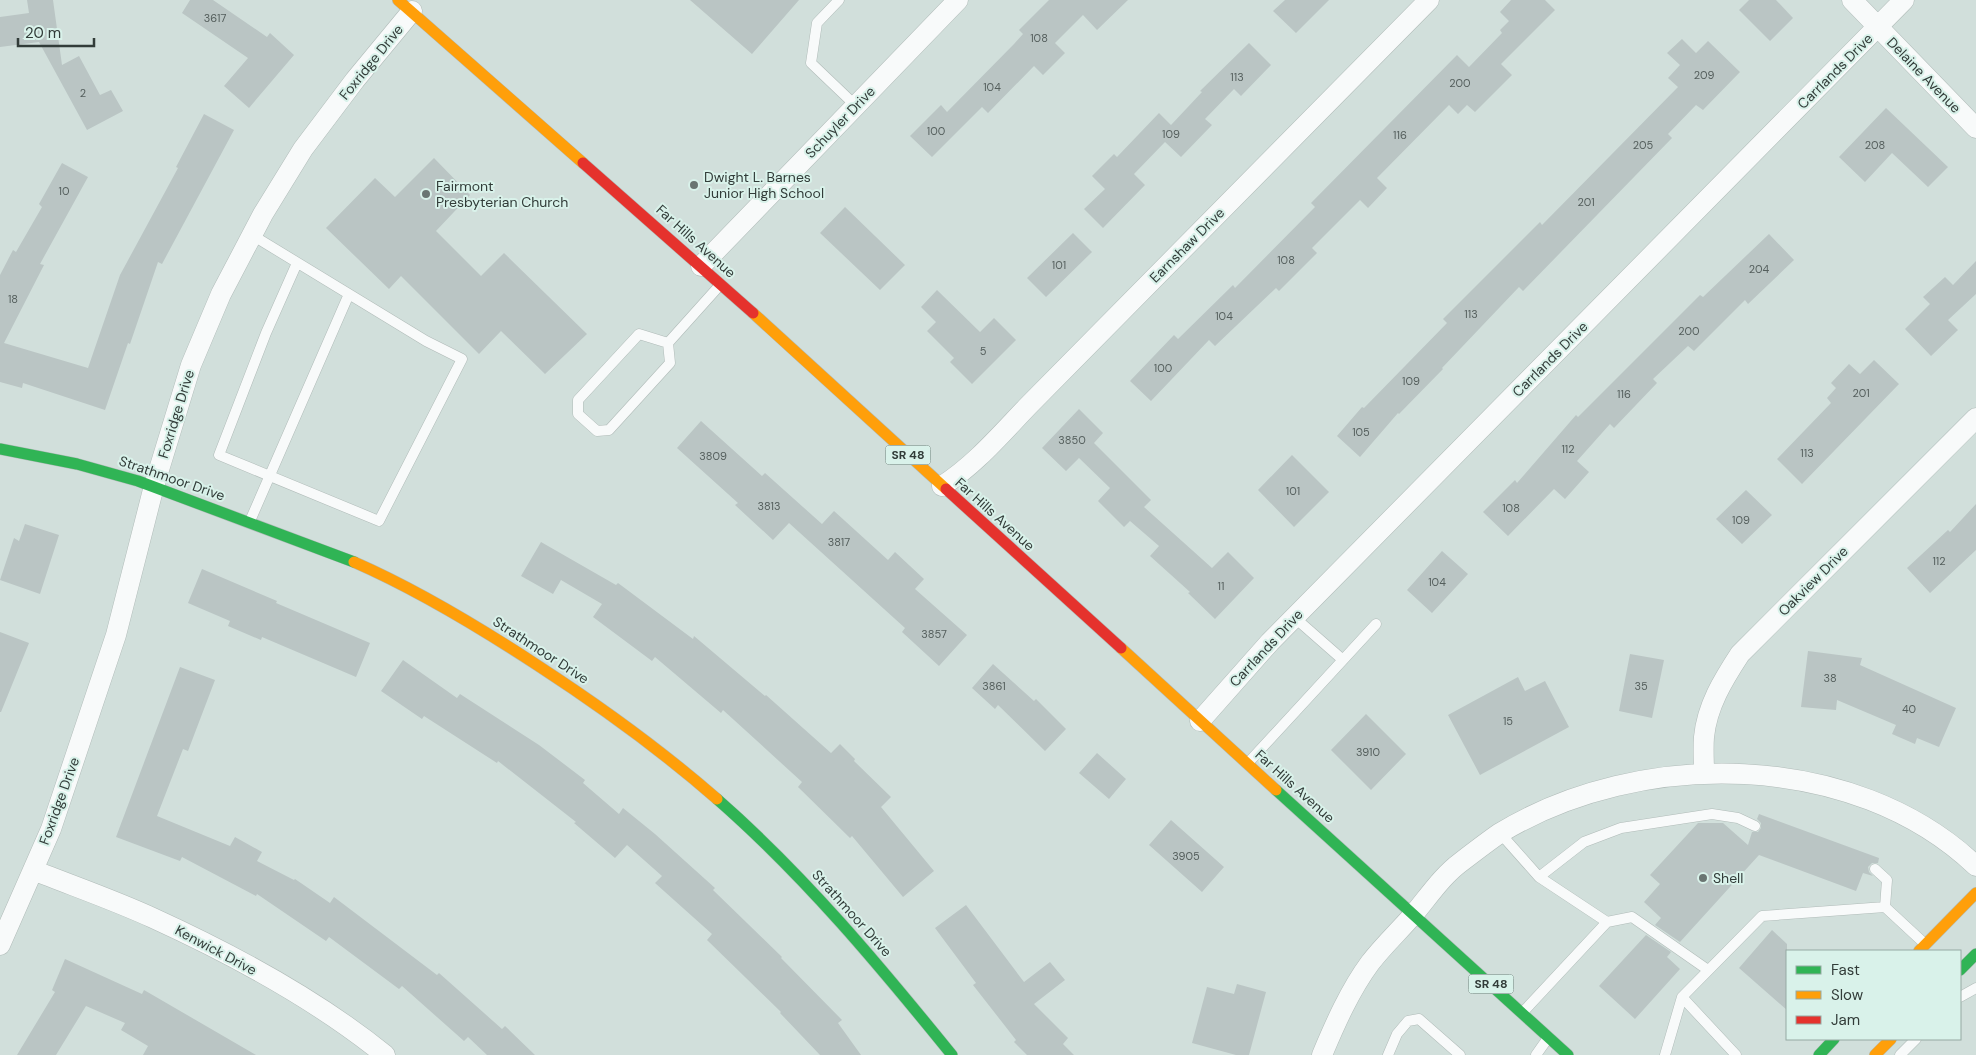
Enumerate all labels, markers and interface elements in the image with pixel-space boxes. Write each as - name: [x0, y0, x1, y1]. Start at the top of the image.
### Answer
- house number: 3617: [204, 11, 226, 25]
- scale bar: [18, 15, 94, 47]
- street label: Foxridge Drive: [335, 21, 407, 103]
- text: 20 m: [25, 23, 61, 43]
- street label: Carrlands Drive: [1793, 29, 1877, 113]
- house number: 108: [1030, 31, 1048, 45]
- street label: Delaine Avenue: [1883, 33, 1965, 117]
- house number: 209: [1694, 68, 1714, 82]
- house number: 113: [1230, 70, 1244, 84]
- house number: 200: [1449, 76, 1471, 90]
- house number: 104: [983, 80, 1001, 94]
- street label: Schuyler Drive: [801, 82, 879, 162]
- house number: 2: [80, 86, 86, 100]
- house number: 100: [927, 124, 945, 138]
- house number: 109: [1162, 127, 1180, 141]
- house number: 116: [1393, 128, 1407, 142]
- house number: 205: [1633, 138, 1654, 152]
- house number: 208: [1865, 138, 1885, 152]
- place label: Dwight L. Barnes Junior High School: [704, 168, 824, 202]
- place label: Fairmont Presbyterian Church: [436, 177, 568, 211]
- marker: Dwight L. Barnes Junior High School: [688, 179, 700, 191]
- house number: 10: [59, 184, 69, 198]
- marker: Fairmont Presbyterian Church: [420, 188, 432, 200]
- house number: 201: [1577, 195, 1595, 209]
- street label: Far Hills Avenue: [652, 201, 740, 282]
- street label: Earnshaw Drive: [1146, 204, 1228, 286]
- house number: 108: [1277, 253, 1295, 267]
- house number: 101: [1052, 258, 1066, 272]
- house number: 204: [1749, 262, 1770, 276]
- house number: 18: [8, 292, 18, 306]
- house number: 113: [1464, 307, 1478, 321]
- house number: 104: [1215, 309, 1233, 323]
- street label: Carrlands Drive: [1508, 317, 1592, 401]
- house number: 200: [1678, 324, 1700, 338]
- house number: 5: [980, 344, 987, 358]
- house number: 100: [1154, 361, 1172, 375]
- street label: Foxridge Drive: [154, 367, 198, 461]
- house number: 109: [1402, 374, 1420, 388]
- house number: 201: [1852, 386, 1870, 400]
- house number: 116: [1617, 387, 1631, 401]
- house number: 105: [1352, 425, 1370, 439]
- house number: 3850: [1058, 433, 1086, 447]
- house number: 112: [1561, 442, 1575, 456]
- road number: SR 48: [886, 446, 930, 464]
- house number: 113: [1800, 446, 1814, 460]
- house number: 3809: [699, 449, 727, 463]
- street label: Strathmoor Drive: [117, 451, 227, 505]
- street label: Far Hills Avenue: [951, 474, 1039, 555]
- house number: 101: [1286, 484, 1300, 498]
- house number: 3813: [758, 499, 780, 513]
- house number: 108: [1502, 501, 1520, 515]
- house number: 109: [1732, 513, 1750, 527]
- house number: 3817: [828, 535, 850, 549]
- street label: Oakview Drive: [1774, 542, 1852, 620]
- house number: 112: [1932, 554, 1946, 568]
- house number: 104: [1428, 575, 1446, 589]
- house number: 11: [1218, 579, 1224, 593]
- street label: Carrlands Drive: [1225, 605, 1307, 691]
- street label: Strathmoor Drive: [490, 612, 592, 688]
- house number: 3857: [921, 627, 947, 641]
- house number: 38: [1823, 671, 1837, 685]
- house number: 3861: [982, 679, 1006, 693]
- house number: 35: [1634, 679, 1648, 693]
- house number: 40: [1902, 702, 1916, 716]
- house number: 15: [1503, 714, 1513, 728]
- house number: 3910: [1356, 745, 1380, 759]
- street label: Far Hills Avenue: [1251, 746, 1339, 827]
- street label: Foxridge Drive: [35, 755, 83, 847]
- house number: 3905: [1172, 849, 1200, 863]
- street label: Strathmoor Drive: [808, 866, 896, 960]
- place label: Shell: [1713, 869, 1743, 887]
- marker: Shell: [1697, 872, 1709, 884]
- street label: Kenwick Drive: [172, 921, 260, 979]
- legend: [1786, 950, 1961, 1040]
- text: Fast: [1831, 960, 1860, 980]
- road number: SR 48: [1468, 974, 1514, 994]
- text: Slow: [1831, 985, 1864, 1005]
- text: Jam: [1831, 1010, 1860, 1030]

